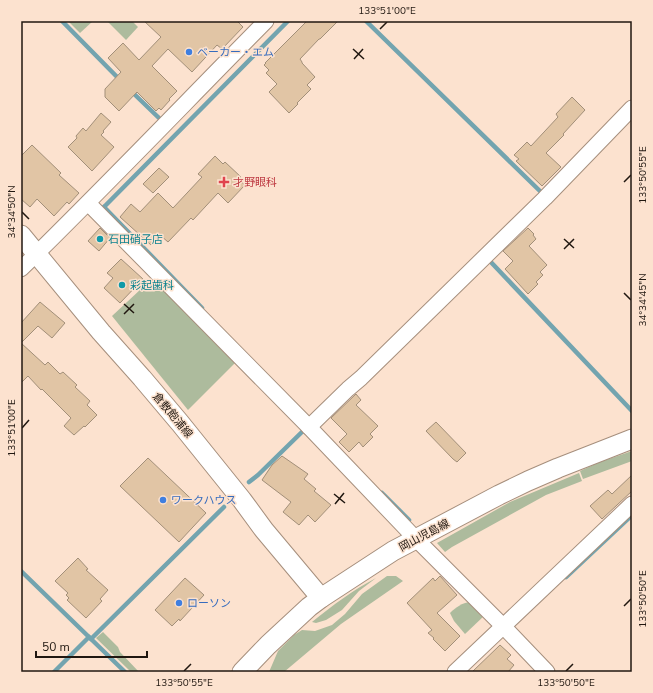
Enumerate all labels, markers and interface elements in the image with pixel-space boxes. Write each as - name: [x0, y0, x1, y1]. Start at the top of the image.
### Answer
- text: 133°51'00"E: [358, 4, 416, 18]
- place label: ベーカー・エム: [197, 45, 274, 60]
- marker: ベーカー・エム: [184, 47, 194, 57]
- text: 133°50'55"E: [636, 146, 650, 204]
- place label: 才野眼科: [233, 175, 277, 190]
- marker: 才野眼科: [218, 176, 230, 188]
- text: 34°34'50"N: [5, 185, 19, 239]
- place label: 石田硝子店: [108, 232, 163, 247]
- marker: 石田硝子店: [95, 234, 105, 244]
- text: 34°34'45"N: [636, 273, 650, 327]
- place label: 彩起歯科: [130, 278, 174, 293]
- marker: 彩起歯科: [117, 280, 127, 290]
- street label: 倉敷飽浦線: [149, 389, 196, 441]
- text: 133°51'00"E: [5, 399, 19, 457]
- place label: ワークハウス: [171, 493, 236, 508]
- marker: ワークハウス: [158, 495, 168, 505]
- street label: 岡山児島線: [396, 516, 452, 555]
- text: 133°50'50"E: [636, 570, 650, 628]
- place label: ローソン: [187, 596, 231, 611]
- marker: ローソン: [174, 598, 184, 608]
- scale bar: [36, 633, 147, 659]
- text: 50 m: [42, 639, 70, 655]
- text: 133°50'55"E: [155, 676, 213, 690]
- text: 133°50'50"E: [537, 676, 595, 690]

